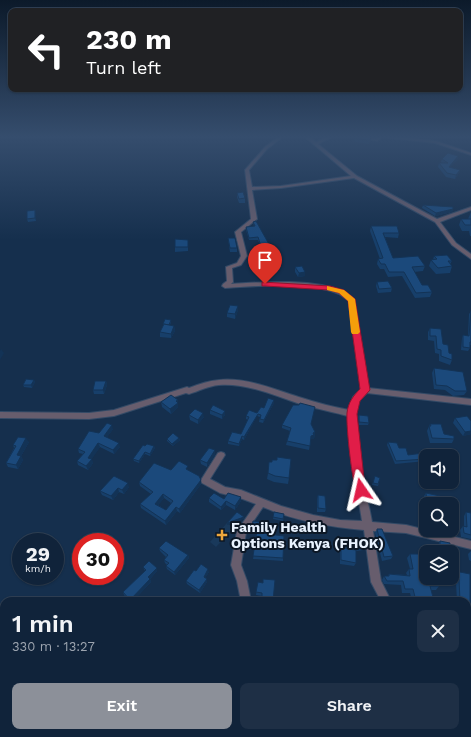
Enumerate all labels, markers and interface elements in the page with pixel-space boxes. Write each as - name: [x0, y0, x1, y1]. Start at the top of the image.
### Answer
- text: 230 m: [86, 23, 172, 56]
- icon: left: [20, 24, 72, 76]
- text: Turn left: [86, 57, 161, 78]
- pin: [248, 243, 282, 284]
- icon: arrive: [254, 249, 276, 271]
- map controls: [419, 449, 459, 585]
- button: sound: [419, 449, 459, 489]
- position arrow: [340, 469, 382, 511]
- button: search: [419, 497, 459, 537]
- place label: Family Health Options Kenya (FHOK): [231, 519, 384, 551]
- marker: Family Health Options Kenya (FHOK): [216, 529, 228, 541]
- speed limit sign: 30: [72, 533, 124, 585]
- text: 29: [26, 542, 50, 566]
- button: layers: [419, 545, 459, 585]
- text: km/h: [25, 563, 51, 574]
- text: 1 min: [12, 610, 74, 638]
- button: close: [417, 610, 459, 652]
- text: 330 m · 13:27: [12, 639, 95, 654]
- button: Exit: [12, 683, 232, 729]
- button: Share: [240, 683, 459, 729]

